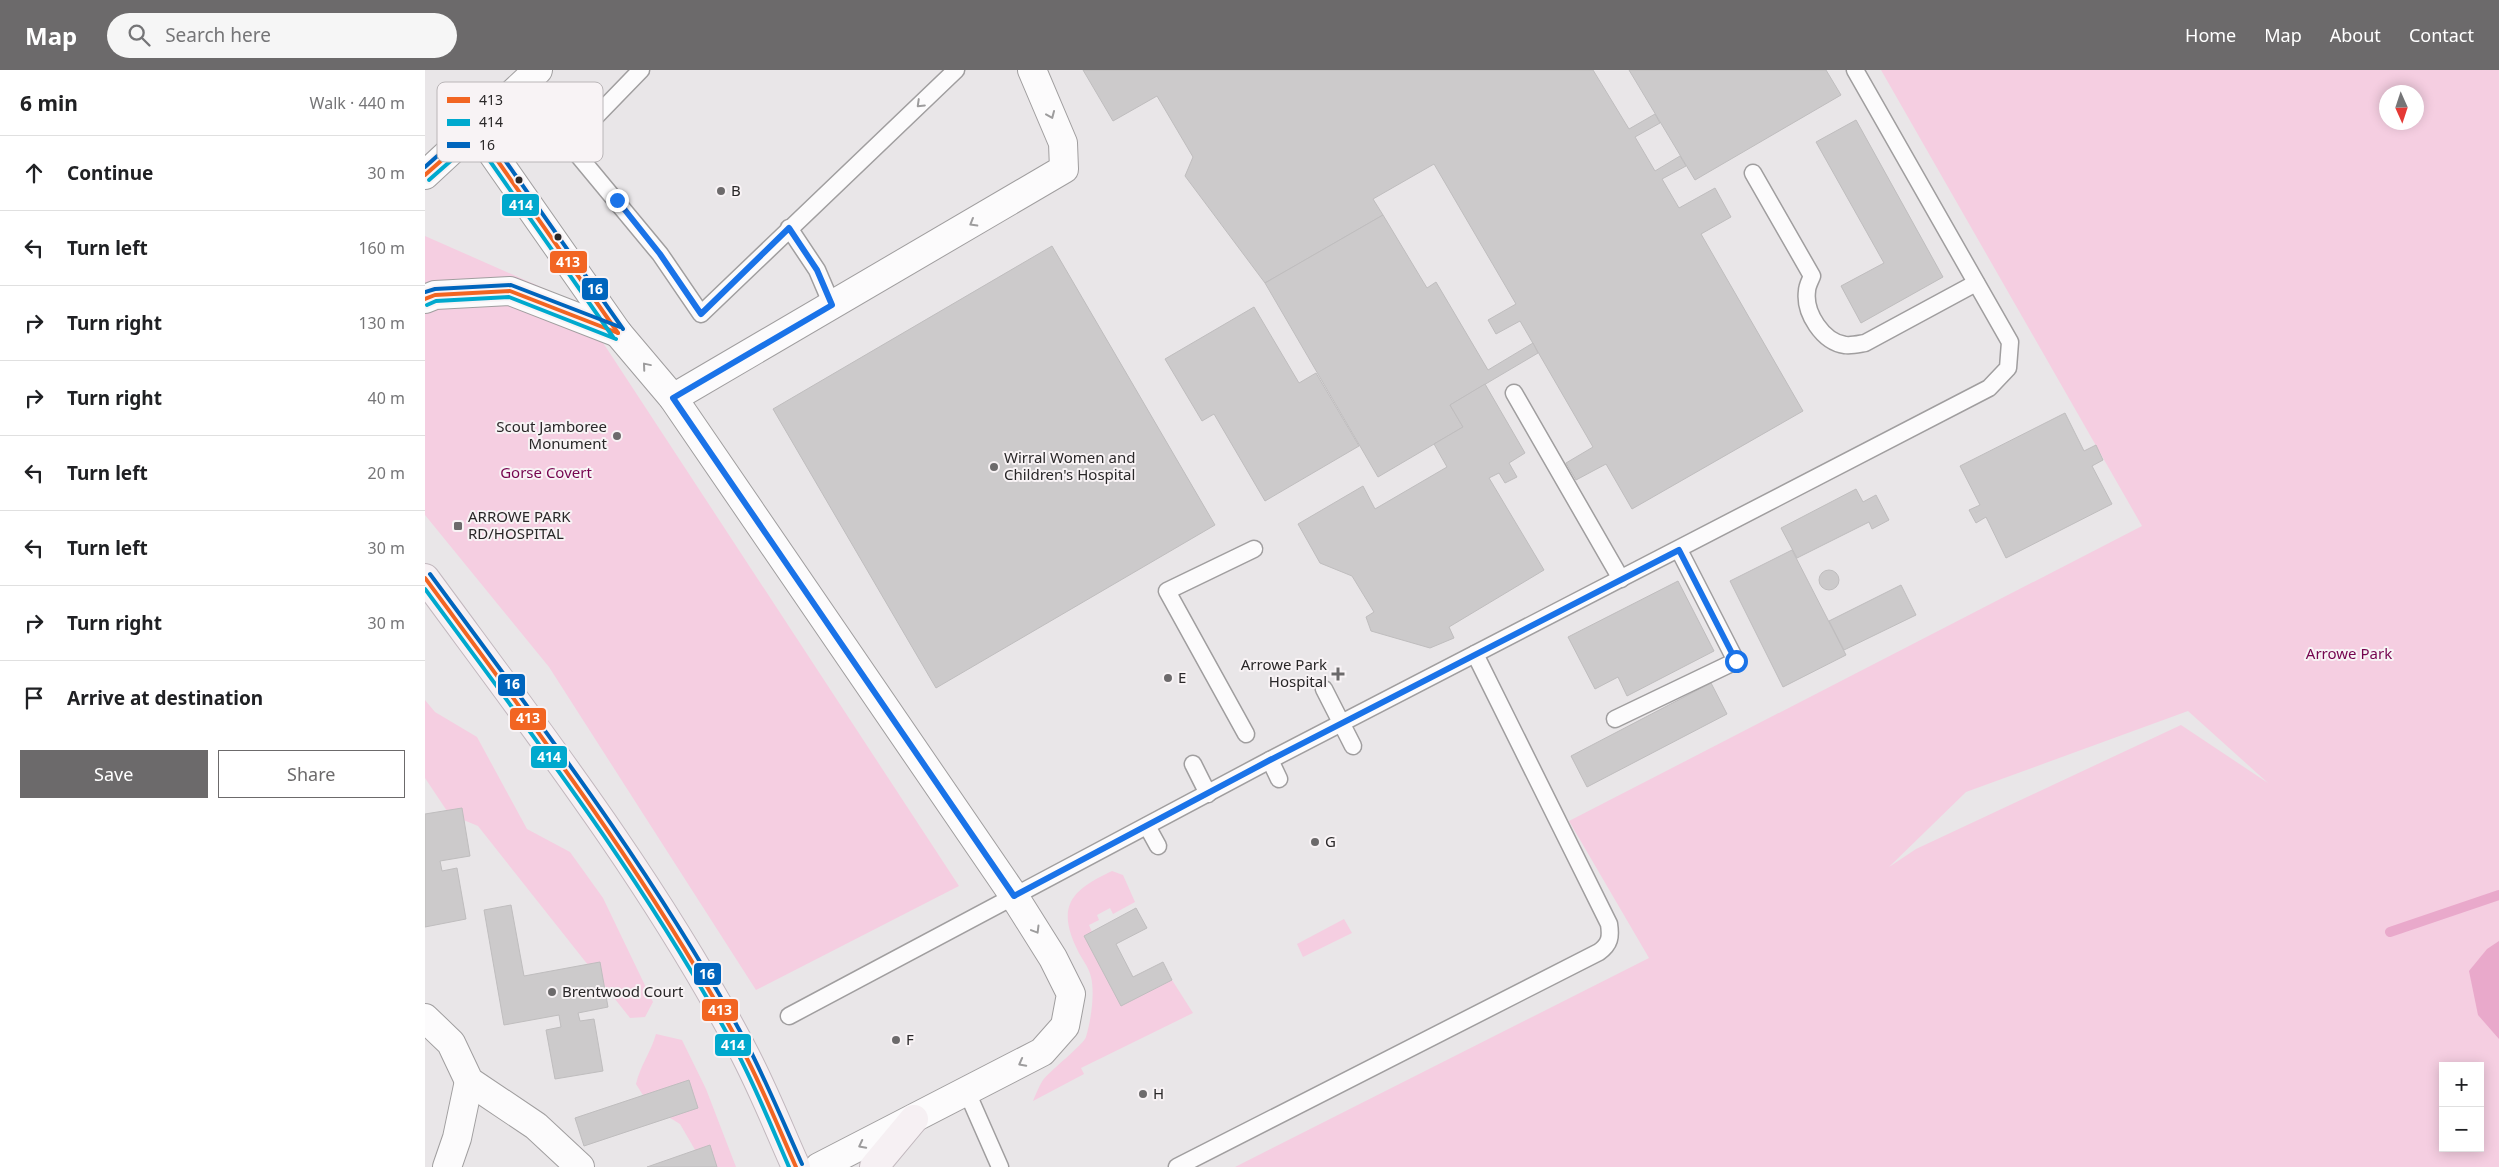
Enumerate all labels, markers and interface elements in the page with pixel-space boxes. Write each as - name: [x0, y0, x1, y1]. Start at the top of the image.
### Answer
- search box: [107, 13, 457, 58]
- text: Map: [25, 19, 77, 52]
- icon: search: [125, 21, 153, 49]
- text: Search here: [165, 22, 271, 48]
- text: Home: [2185, 23, 2236, 47]
- text: Map: [2264, 23, 2302, 47]
- text: About: [2330, 23, 2381, 47]
- text: Contact: [2409, 23, 2474, 47]
- legend: [437, 82, 603, 162]
- north arrow: [2379, 85, 2424, 130]
- text: 6 min: [20, 89, 78, 117]
- text: 413: [479, 90, 503, 109]
- text: Walk · 440 m: [310, 92, 405, 114]
- one-way arrow: [917, 98, 926, 107]
- one-way arrow: [1045, 110, 1056, 119]
- text: 414: [479, 112, 503, 131]
- text: 16: [479, 135, 495, 154]
- icon: ahead: [20, 159, 48, 187]
- text: Continue: [67, 160, 153, 186]
- text: 30 m: [368, 162, 405, 184]
- unlabelled marker: [514, 175, 524, 185]
- place label: B: [731, 180, 741, 200]
- marker: B: [715, 185, 727, 197]
- route end: [606, 189, 629, 212]
- line badge: 414: [501, 193, 540, 217]
- text: 414: [509, 195, 533, 214]
- one-way arrow: [969, 216, 978, 226]
- unlabelled marker: [553, 232, 563, 242]
- icon: left: [20, 234, 48, 262]
- text: Turn left: [67, 235, 148, 261]
- text: 160 m: [358, 237, 405, 259]
- line badge: 413: [549, 250, 588, 274]
- text: 413: [556, 252, 580, 271]
- line badge: 16: [581, 277, 609, 301]
- text: 16: [587, 279, 603, 298]
- icon: right: [20, 309, 48, 337]
- text: Turn right: [67, 310, 162, 336]
- text: 130 m: [358, 312, 405, 334]
- one-way arrow: [643, 363, 651, 372]
- icon: right: [20, 384, 48, 412]
- text: Turn right: [67, 385, 162, 411]
- text: 40 m: [368, 387, 405, 409]
- place label: Scout Jamboree Monument: [496, 416, 608, 453]
- marker: Scout Jamboree Monument: [611, 430, 623, 442]
- place label: Wirral Women and Children's Hospital: [1004, 447, 1135, 484]
- icon: left: [20, 459, 48, 487]
- text: Turn left: [67, 460, 148, 486]
- marker: Wirral Women and Children's Hospital: [988, 461, 1000, 473]
- text: 20 m: [368, 462, 405, 484]
- park label: Gorse Covert: [500, 462, 592, 482]
- place label: ARROWE PARK RD/HOSPITAL: [468, 506, 571, 543]
- marker: ARROWE PARK RD/HOSPITAL: [452, 520, 464, 532]
- icon: left: [20, 534, 48, 562]
- text: Turn left: [67, 535, 148, 561]
- text: 30 m: [368, 537, 405, 559]
- icon: right: [20, 609, 48, 637]
- text: Turn right: [67, 610, 162, 636]
- text: 30 m: [368, 612, 405, 634]
- park label: Arrowe Park: [2306, 643, 2392, 663]
- route start: [1725, 650, 1748, 673]
- place label: Arrowe Park Hospital: [1241, 654, 1327, 691]
- place label: E: [1178, 667, 1186, 687]
- marker: Arrowe Park Hospital: [1331, 667, 1345, 681]
- marker: E: [1162, 672, 1174, 684]
- line badge: 16: [497, 673, 526, 697]
- text: 16: [504, 674, 520, 693]
- icon: arrive: [20, 684, 48, 712]
- text: Arrive at destination: [67, 685, 263, 711]
- line badge: 413: [509, 707, 547, 731]
- text: 413: [516, 708, 540, 727]
- line badge: 414: [530, 745, 568, 769]
- text: 414: [537, 747, 561, 766]
- button: Save: [20, 750, 208, 798]
- button: Share: [218, 750, 405, 798]
- place label: G: [1325, 831, 1336, 851]
- marker: G: [1309, 836, 1321, 848]
- one-way arrow: [1029, 925, 1039, 934]
- line badge: 16: [693, 962, 722, 986]
- text: 16: [699, 964, 715, 983]
- place label: Brentwood Court: [562, 981, 684, 1001]
- marker: Brentwood Court: [546, 986, 558, 998]
- line badge: 413: [701, 998, 739, 1022]
- text: 413: [708, 1000, 732, 1019]
- place label: F: [906, 1029, 914, 1049]
- line badge: 414: [714, 1033, 752, 1057]
- marker: F: [890, 1034, 902, 1046]
- text: 414: [721, 1035, 745, 1054]
- one-way arrow: [1018, 1057, 1027, 1067]
- map controls: [2439, 1062, 2484, 1152]
- button: +: [2439, 1062, 2484, 1107]
- place label: H: [1153, 1083, 1164, 1103]
- marker: H: [1137, 1088, 1149, 1100]
- button: −: [2439, 1107, 2484, 1152]
- one-way arrow: [858, 1139, 867, 1149]

